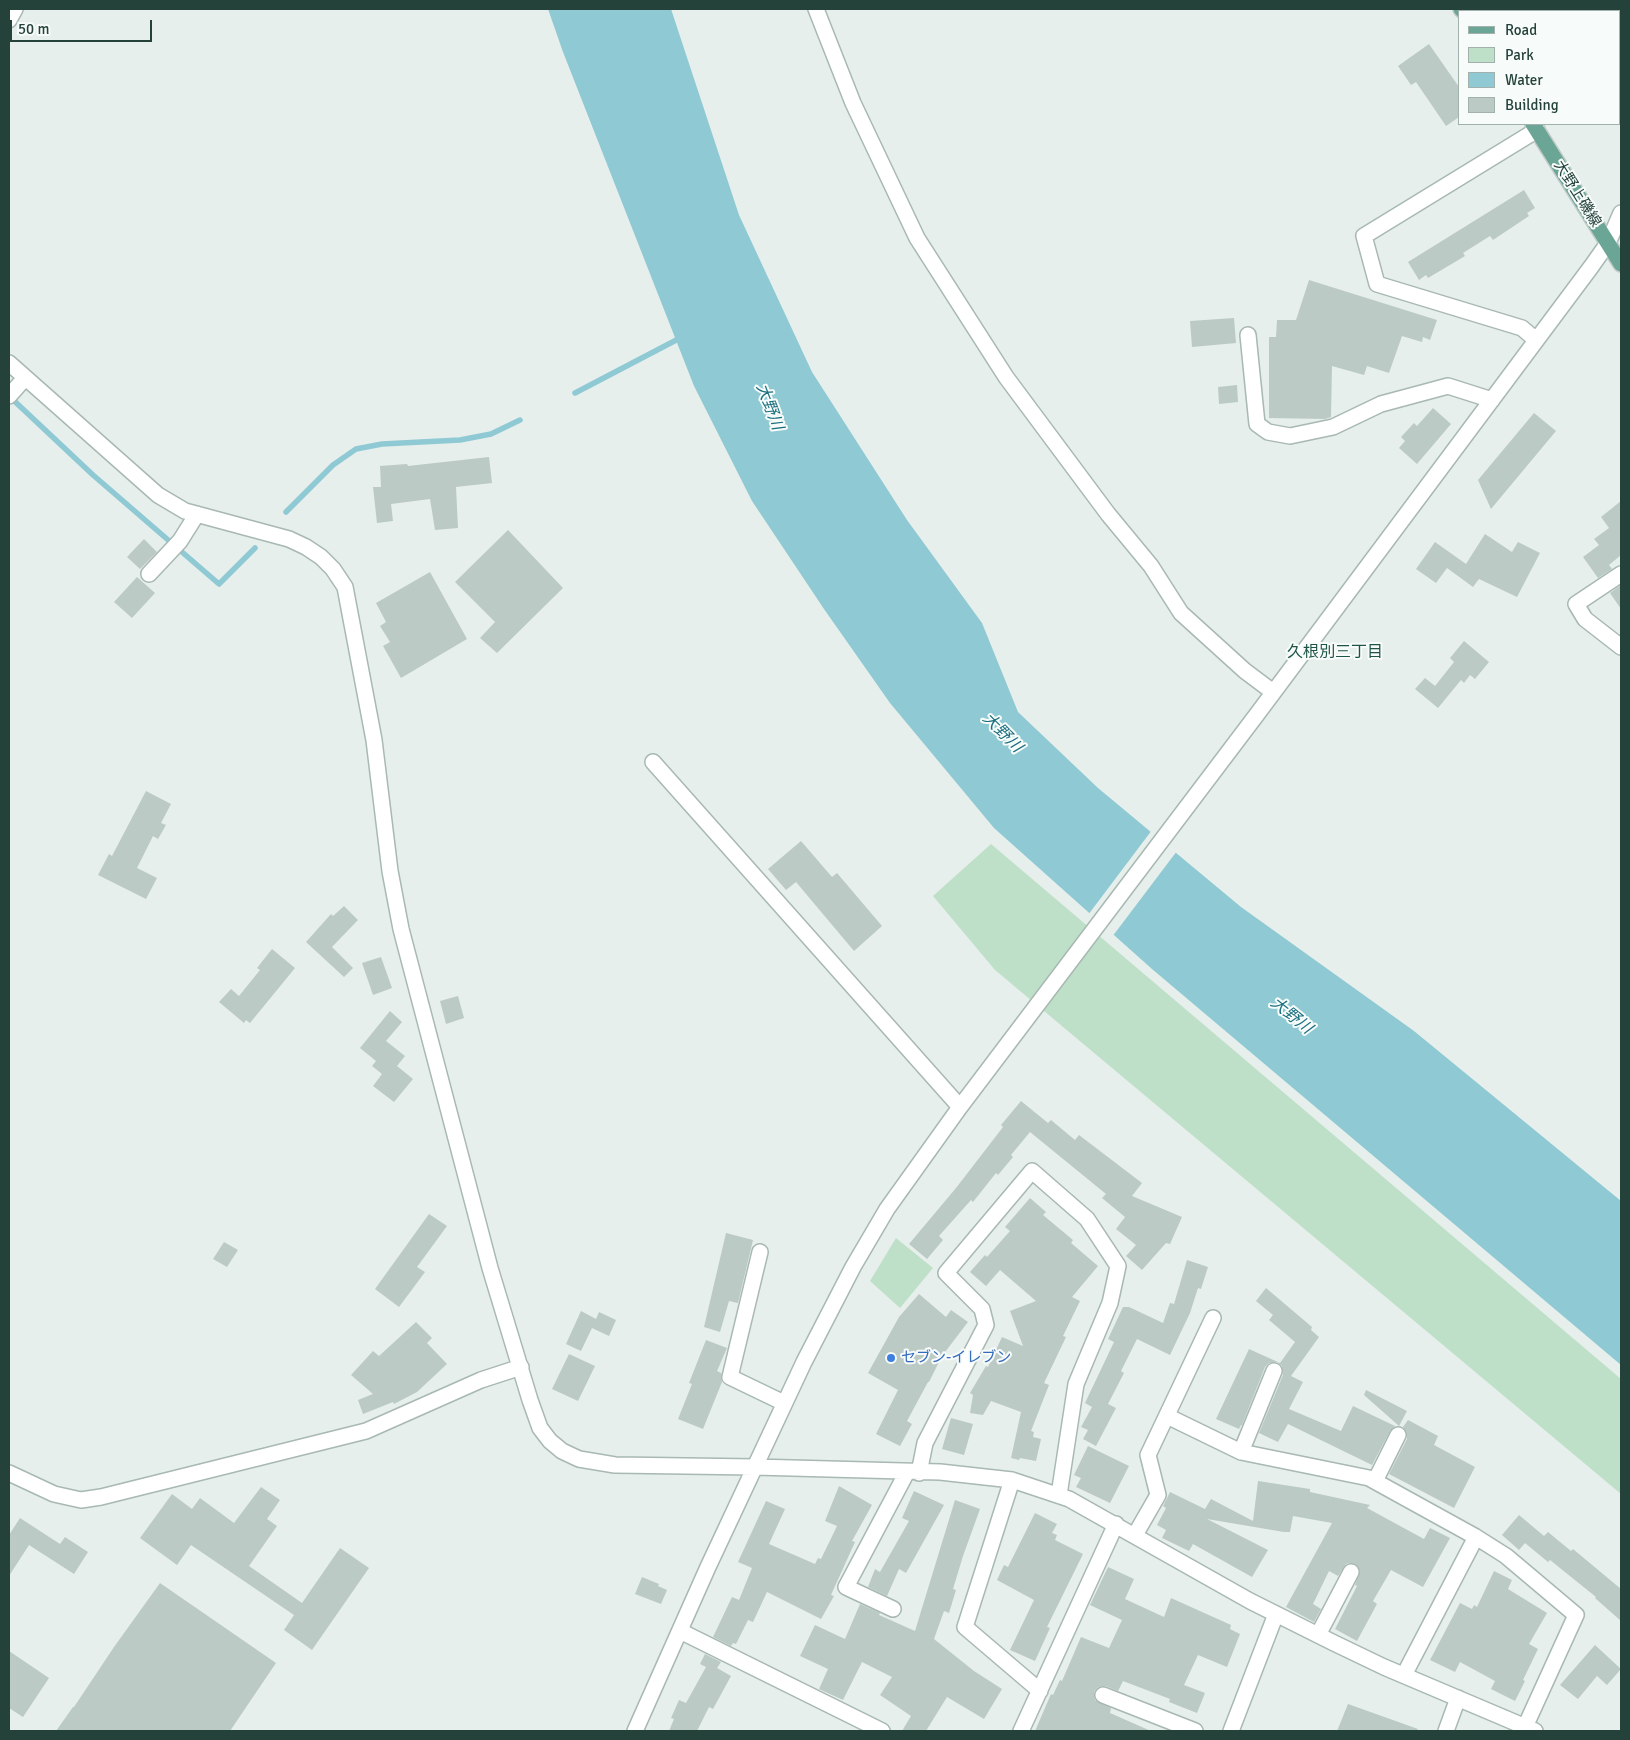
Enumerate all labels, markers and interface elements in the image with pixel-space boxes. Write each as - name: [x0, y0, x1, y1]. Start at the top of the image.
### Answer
- scale bar: [12, 10, 155, 42]
- legend: [1458, 10, 1620, 125]
- text: 50 m: [18, 20, 49, 38]
- text: Road: [1505, 21, 1537, 39]
- text: Park: [1505, 46, 1534, 64]
- text: Water: [1505, 71, 1543, 89]
- text: Building: [1505, 96, 1559, 114]
- street label: 大野上磯線: [1549, 157, 1605, 231]
- water label: 大野川: [751, 381, 787, 433]
- district label: 久根別三丁目: [1287, 643, 1383, 663]
- water label: 大野川: [978, 709, 1026, 757]
- water label: 大野川: [1266, 993, 1316, 1039]
- place label: セブン-イレブン: [901, 1349, 1011, 1367]
- marker: セブン-イレブン: [885, 1352, 897, 1364]

